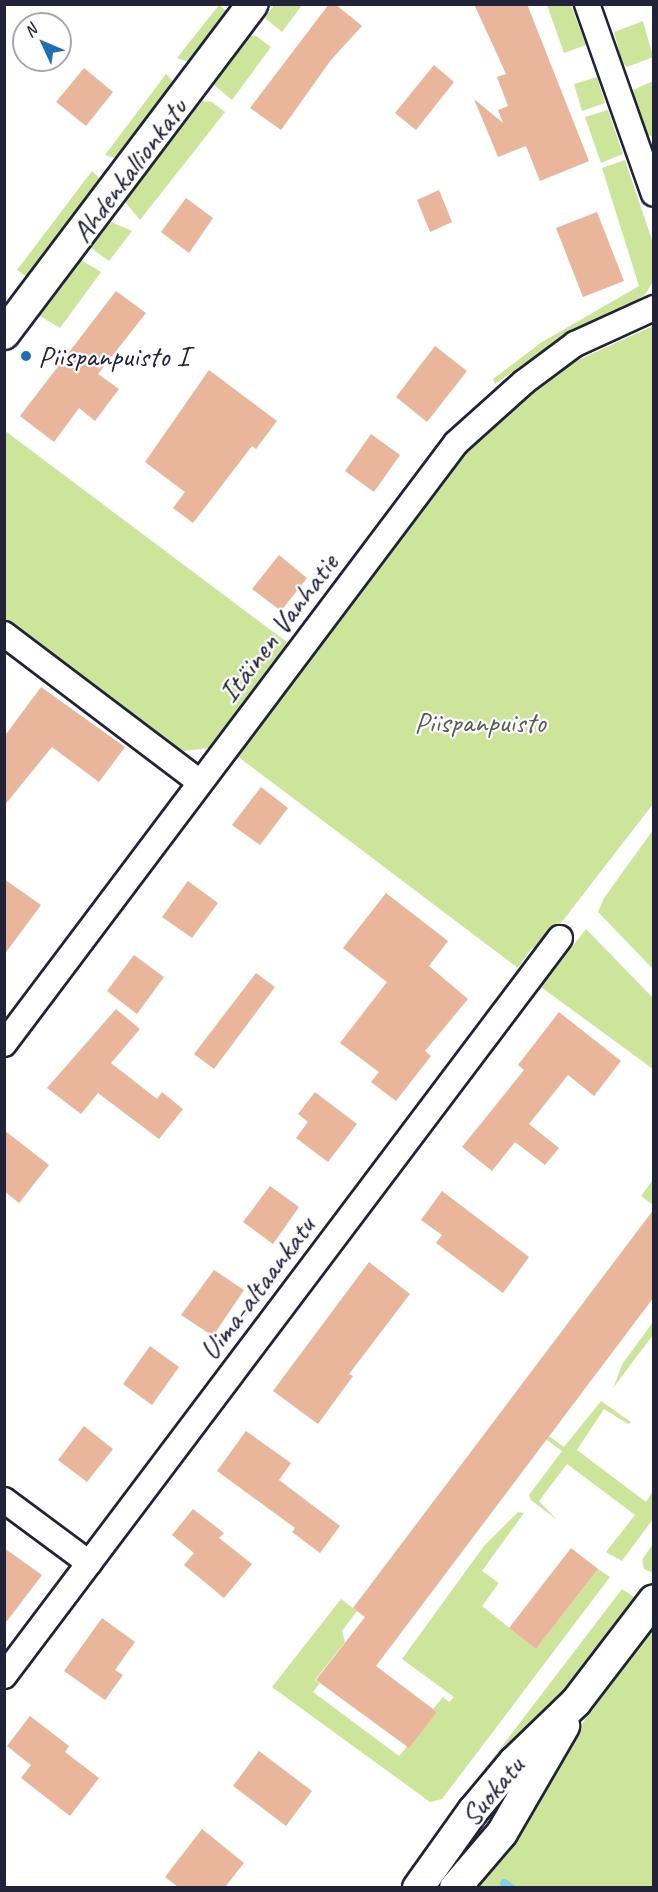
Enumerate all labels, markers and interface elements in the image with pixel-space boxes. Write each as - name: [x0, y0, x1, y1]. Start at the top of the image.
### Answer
- north arrow: [12, 12, 72, 72]
- text: N: [20, 20, 41, 41]
- street label: Ahdenkallionkatu: [63, 91, 195, 249]
- place label: Piispanpuisto I: [38, 338, 189, 374]
- marker: Piispanpuisto I: [19, 349, 33, 363]
- street label: Itäinen Vanhatie: [211, 547, 345, 709]
- park label: Piispanpuisto: [414, 704, 546, 740]
- street label: Uima-altaankatu: [191, 1209, 323, 1367]
- street label: Suokatu: [453, 1749, 531, 1833]

